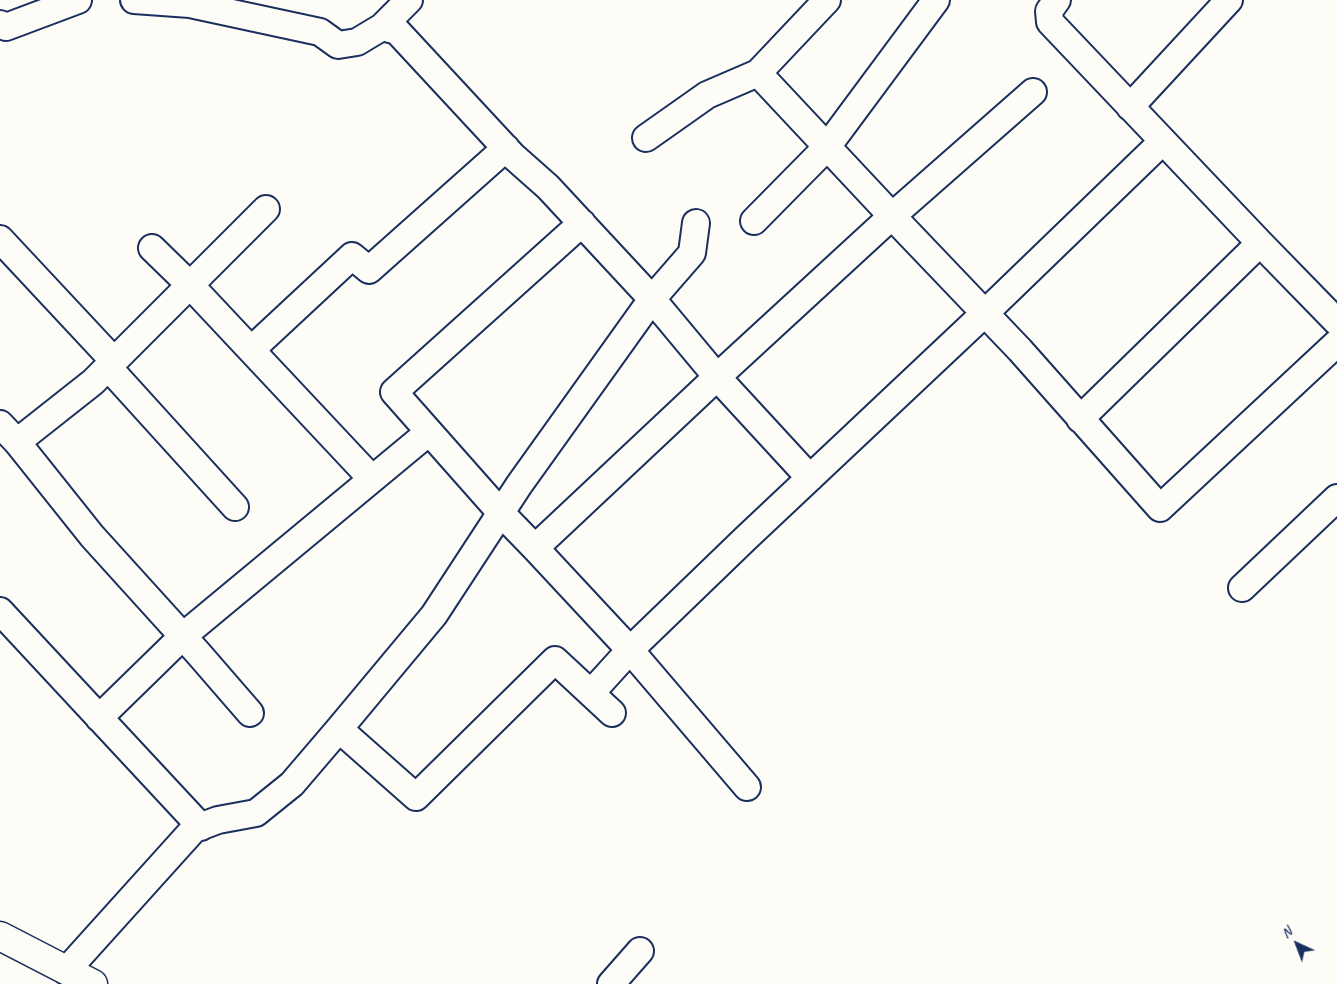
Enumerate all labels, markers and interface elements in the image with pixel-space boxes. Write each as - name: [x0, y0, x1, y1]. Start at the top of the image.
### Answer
- north arrow: [1272, 919, 1322, 969]
- text: N: [1277, 923, 1295, 942]

